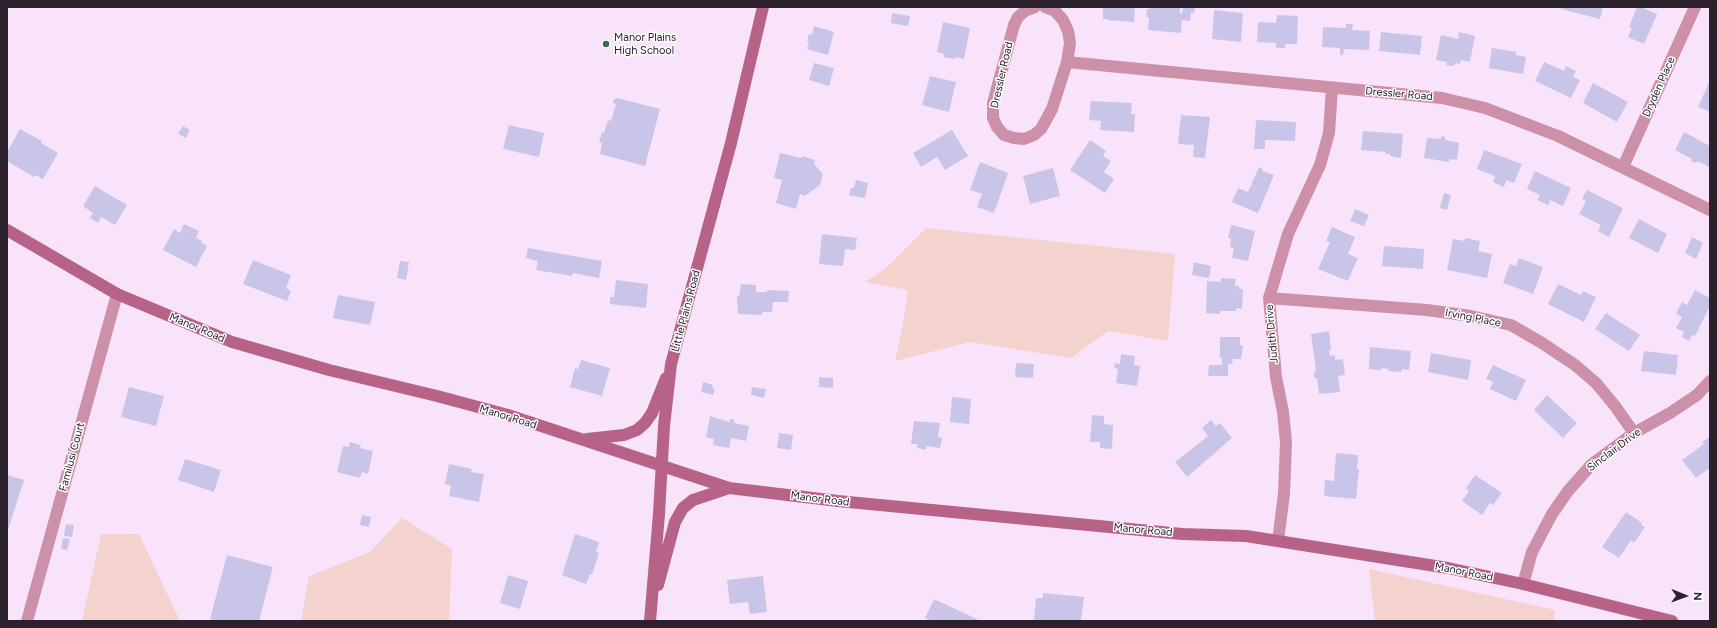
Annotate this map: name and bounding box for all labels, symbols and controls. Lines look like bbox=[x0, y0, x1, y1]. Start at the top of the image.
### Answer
place label: Manor Plains High School bbox=[614, 31, 676, 57]
marker: Manor Plains High School bbox=[601, 39, 611, 49]
street label: Dressler Road bbox=[988, 41, 1016, 109]
street label: Dryden Place bbox=[1640, 55, 1678, 119]
street label: Dressler Road bbox=[1365, 84, 1433, 104]
street label: Little Plains Road bbox=[669, 269, 703, 353]
street label: Judith Drive bbox=[1263, 304, 1281, 364]
street label: Irving Place bbox=[1444, 306, 1502, 330]
street label: Manor Road bbox=[167, 310, 227, 346]
street label: Manor Road bbox=[478, 402, 538, 432]
street label: Familusi Court bbox=[56, 421, 88, 493]
street label: Sinclair Drive bbox=[1585, 426, 1643, 474]
street label: Manor Road bbox=[790, 489, 850, 509]
street label: Manor Road bbox=[1113, 521, 1173, 539]
street label: Manor Road bbox=[1434, 560, 1494, 584]
north arrow bbox=[1665, 576, 1705, 616]
text: N bbox=[1691, 592, 1704, 601]

